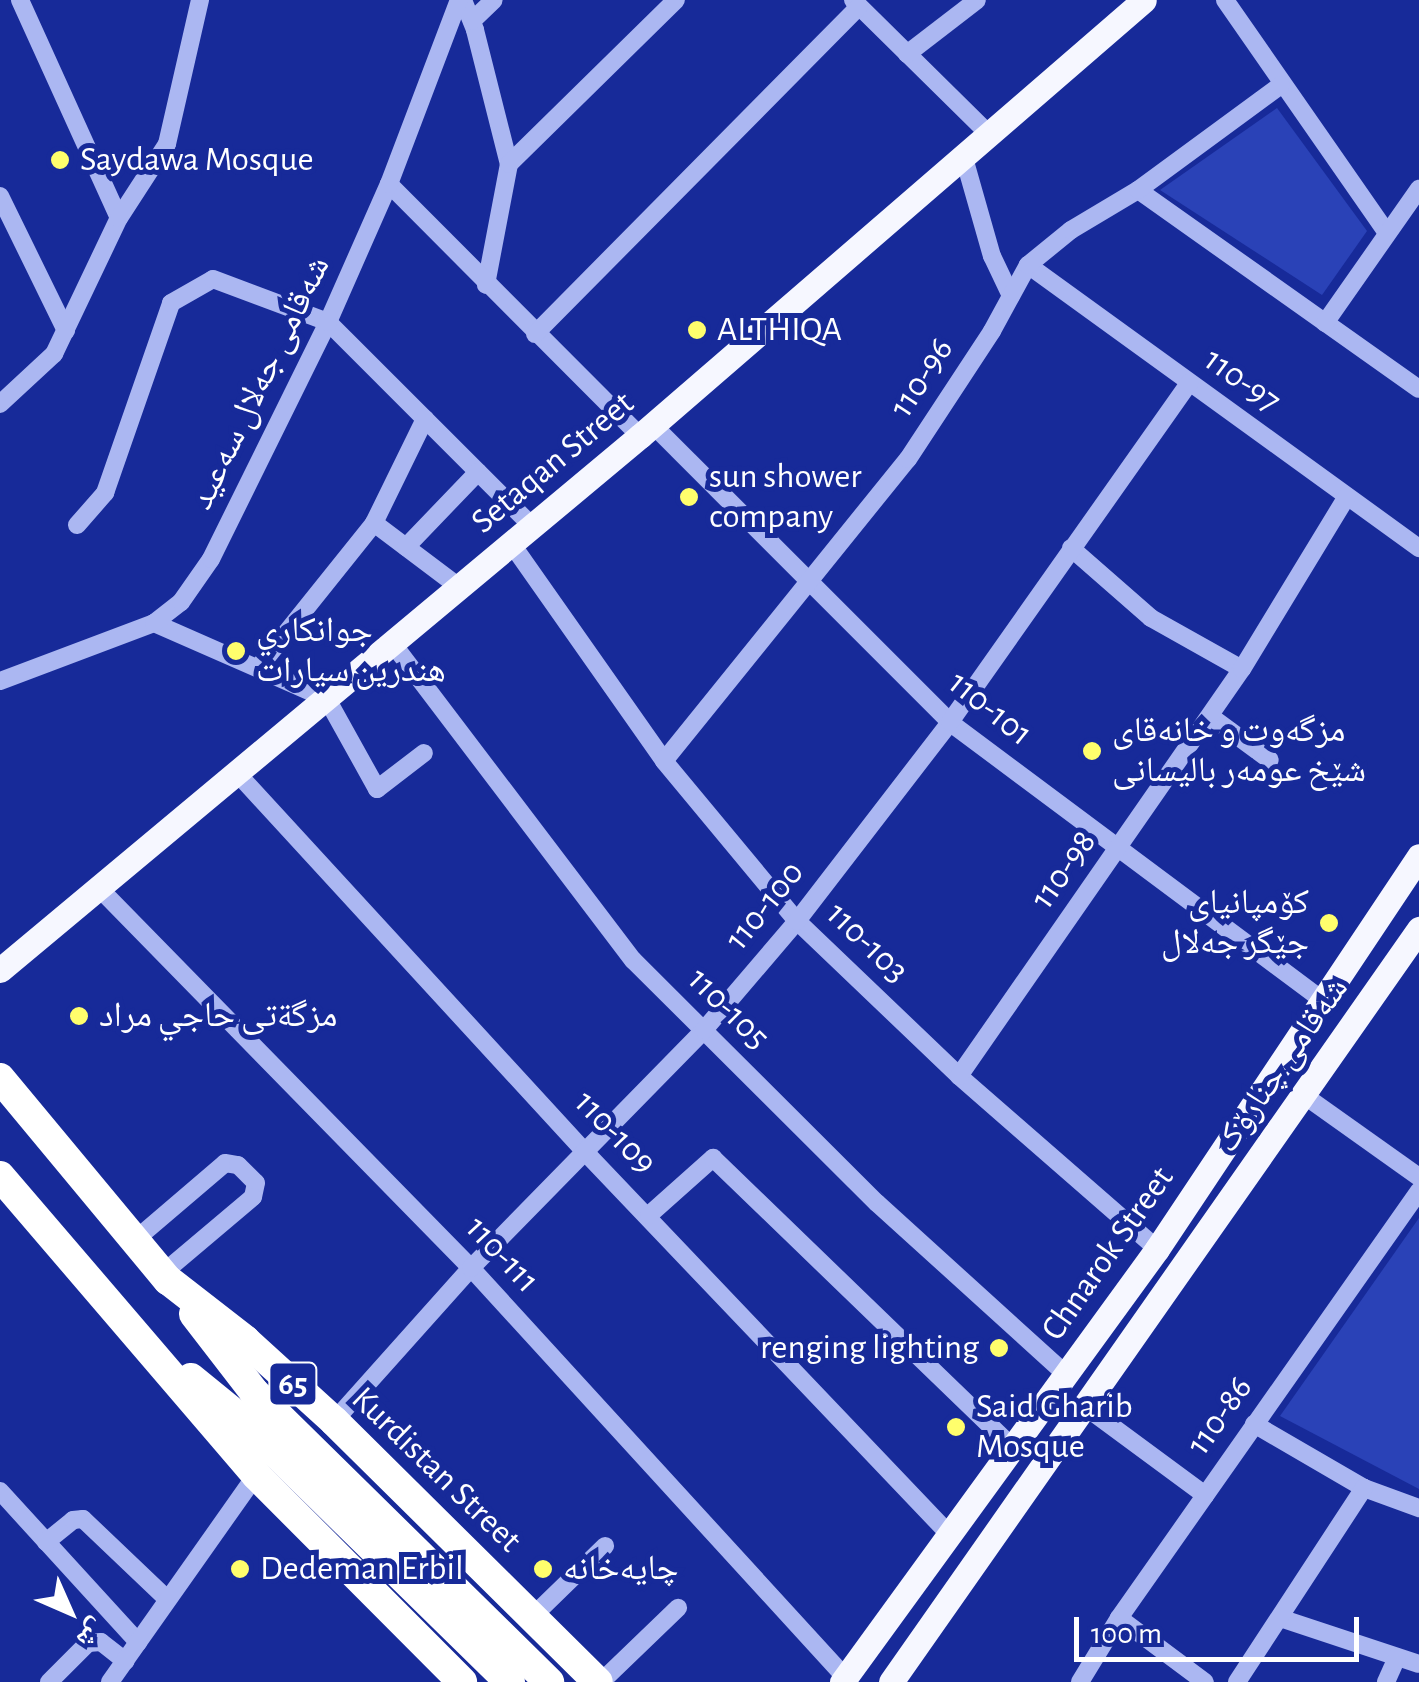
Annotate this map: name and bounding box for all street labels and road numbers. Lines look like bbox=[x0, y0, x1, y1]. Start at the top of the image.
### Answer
street label: شەقامی جەلال سەعید bbox=[180, 249, 340, 517]
street label: 110-96 bbox=[881, 330, 963, 426]
street label: 110-97 bbox=[1196, 339, 1288, 423]
street label: Setaqan Street bbox=[463, 383, 643, 543]
street label: 110-101 bbox=[940, 663, 1040, 755]
street label: 110-98 bbox=[1022, 823, 1106, 917]
street label: 110-100 bbox=[716, 853, 814, 959]
street label: 110-103 bbox=[817, 894, 917, 992]
street label: 110-105 bbox=[678, 959, 778, 1059]
street label: شەقامی چنارۆک bbox=[1206, 969, 1358, 1161]
street label: 110-109 bbox=[565, 1082, 665, 1184]
street label: Chnarok Street bbox=[1033, 1159, 1183, 1349]
street label: 110-111 bbox=[456, 1208, 548, 1302]
road number: 65 bbox=[268, 1357, 318, 1411]
street label: 110-86 bbox=[1178, 1369, 1262, 1463]
street label: Kurdistan Street bbox=[342, 1378, 530, 1562]

